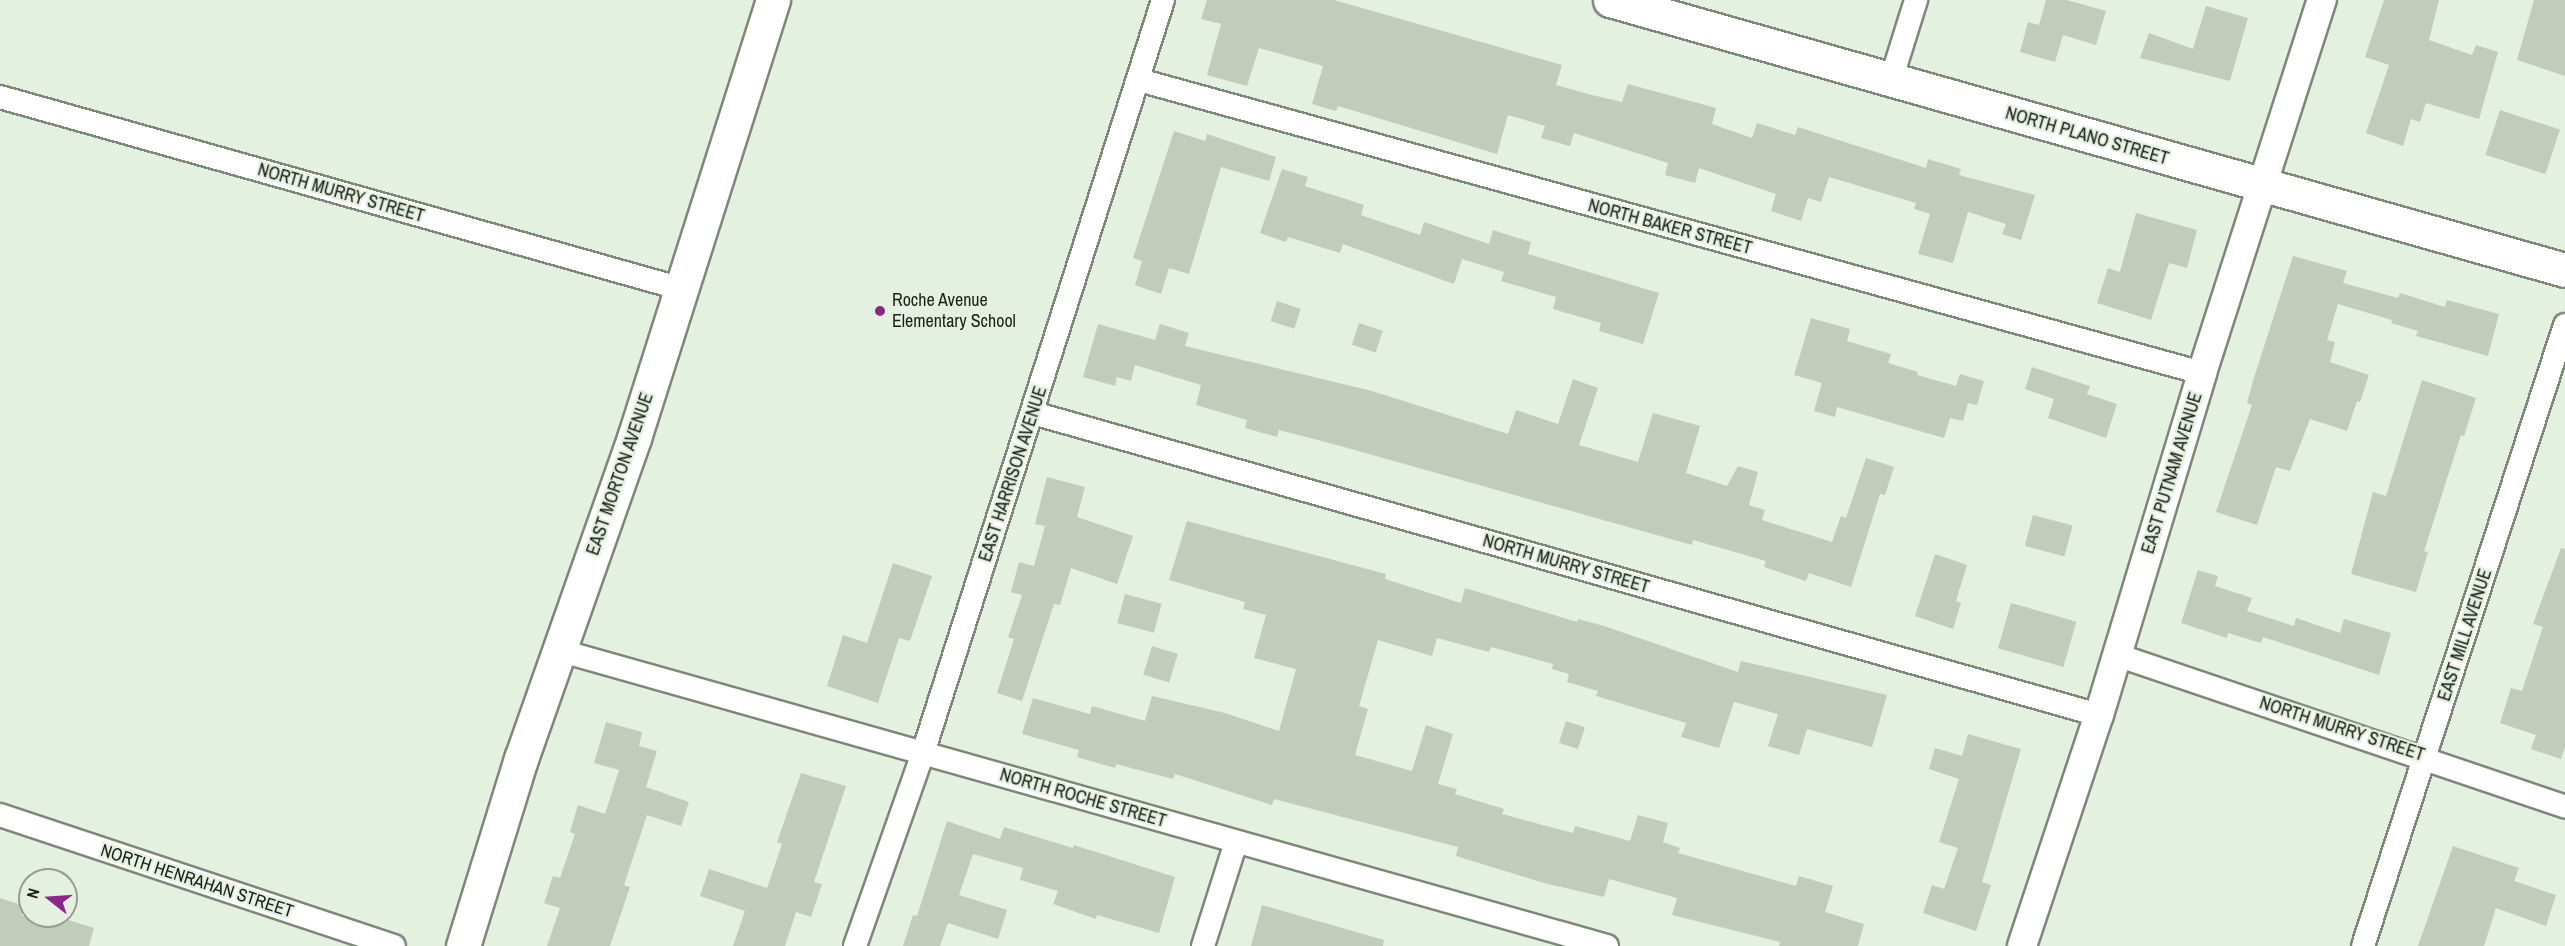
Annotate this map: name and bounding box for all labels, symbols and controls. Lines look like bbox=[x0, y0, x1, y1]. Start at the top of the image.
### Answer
street label: NORTH PLANO STREET bbox=[2003, 102, 2171, 170]
street label: NORTH MURRY STREET bbox=[255, 159, 427, 227]
street label: NORTH BAKER STREET bbox=[1586, 195, 1754, 259]
place label: Roche Avenue Elementary School bbox=[892, 290, 1016, 332]
marker: Roche Avenue Elementary School bbox=[873, 304, 887, 318]
street label: EAST HARRISON AVENUE bbox=[974, 383, 1052, 565]
street label: EAST MORTON AVENUE bbox=[582, 389, 658, 559]
street label: EAST PUTNAM AVENUE bbox=[2137, 389, 2207, 557]
street label: NORTH MURRY STREET bbox=[1480, 530, 1652, 598]
street label: EAST MILL AVENUE bbox=[2433, 565, 2497, 705]
street label: NORTH MURRY STREET bbox=[2257, 692, 2427, 766]
street label: NORTH ROCHE STREET bbox=[997, 764, 1169, 832]
street label: NORTH HENRAHAN STREET bbox=[98, 840, 296, 922]
north arrow bbox=[18, 868, 78, 928]
text: N bbox=[21, 886, 45, 901]

